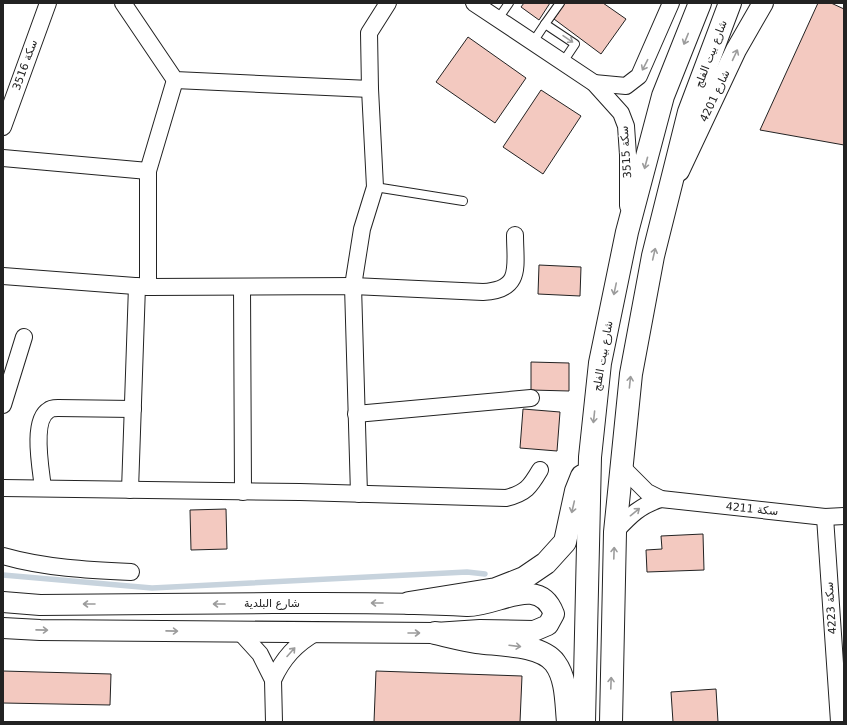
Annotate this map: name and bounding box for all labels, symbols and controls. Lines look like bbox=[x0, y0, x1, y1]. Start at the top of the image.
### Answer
street label: شارع بيت الفلج bbox=[692, 18, 730, 90]
one-way arrow bbox=[681, 33, 689, 45]
one-way arrow bbox=[562, 35, 573, 43]
street label: سكة 3516 bbox=[10, 38, 40, 92]
one-way arrow bbox=[732, 49, 739, 61]
one-way arrow bbox=[641, 58, 648, 70]
street label: شارع 4201 bbox=[697, 68, 733, 124]
street label: سكة 3515 bbox=[618, 125, 634, 179]
one-way arrow bbox=[641, 156, 649, 169]
one-way arrow bbox=[650, 248, 658, 261]
one-way arrow bbox=[611, 282, 619, 295]
street label: شارع بيت الفلج bbox=[590, 320, 616, 392]
one-way arrow bbox=[626, 376, 634, 389]
one-way arrow bbox=[590, 410, 598, 423]
one-way arrow bbox=[568, 500, 576, 513]
street label: سكة 4211 bbox=[725, 500, 779, 518]
one-way arrow bbox=[630, 507, 641, 516]
one-way arrow bbox=[611, 547, 618, 560]
street label: سكة 4223 bbox=[823, 581, 839, 635]
street label: شارع البلدية bbox=[244, 597, 300, 610]
one-way arrow bbox=[371, 599, 384, 607]
one-way arrow bbox=[83, 600, 96, 608]
one-way arrow bbox=[213, 600, 226, 608]
one-way arrow bbox=[35, 626, 48, 634]
one-way arrow bbox=[165, 627, 178, 635]
one-way arrow bbox=[407, 629, 420, 637]
one-way arrow bbox=[508, 642, 521, 650]
one-way arrow bbox=[286, 647, 295, 657]
one-way arrow bbox=[607, 677, 615, 690]

